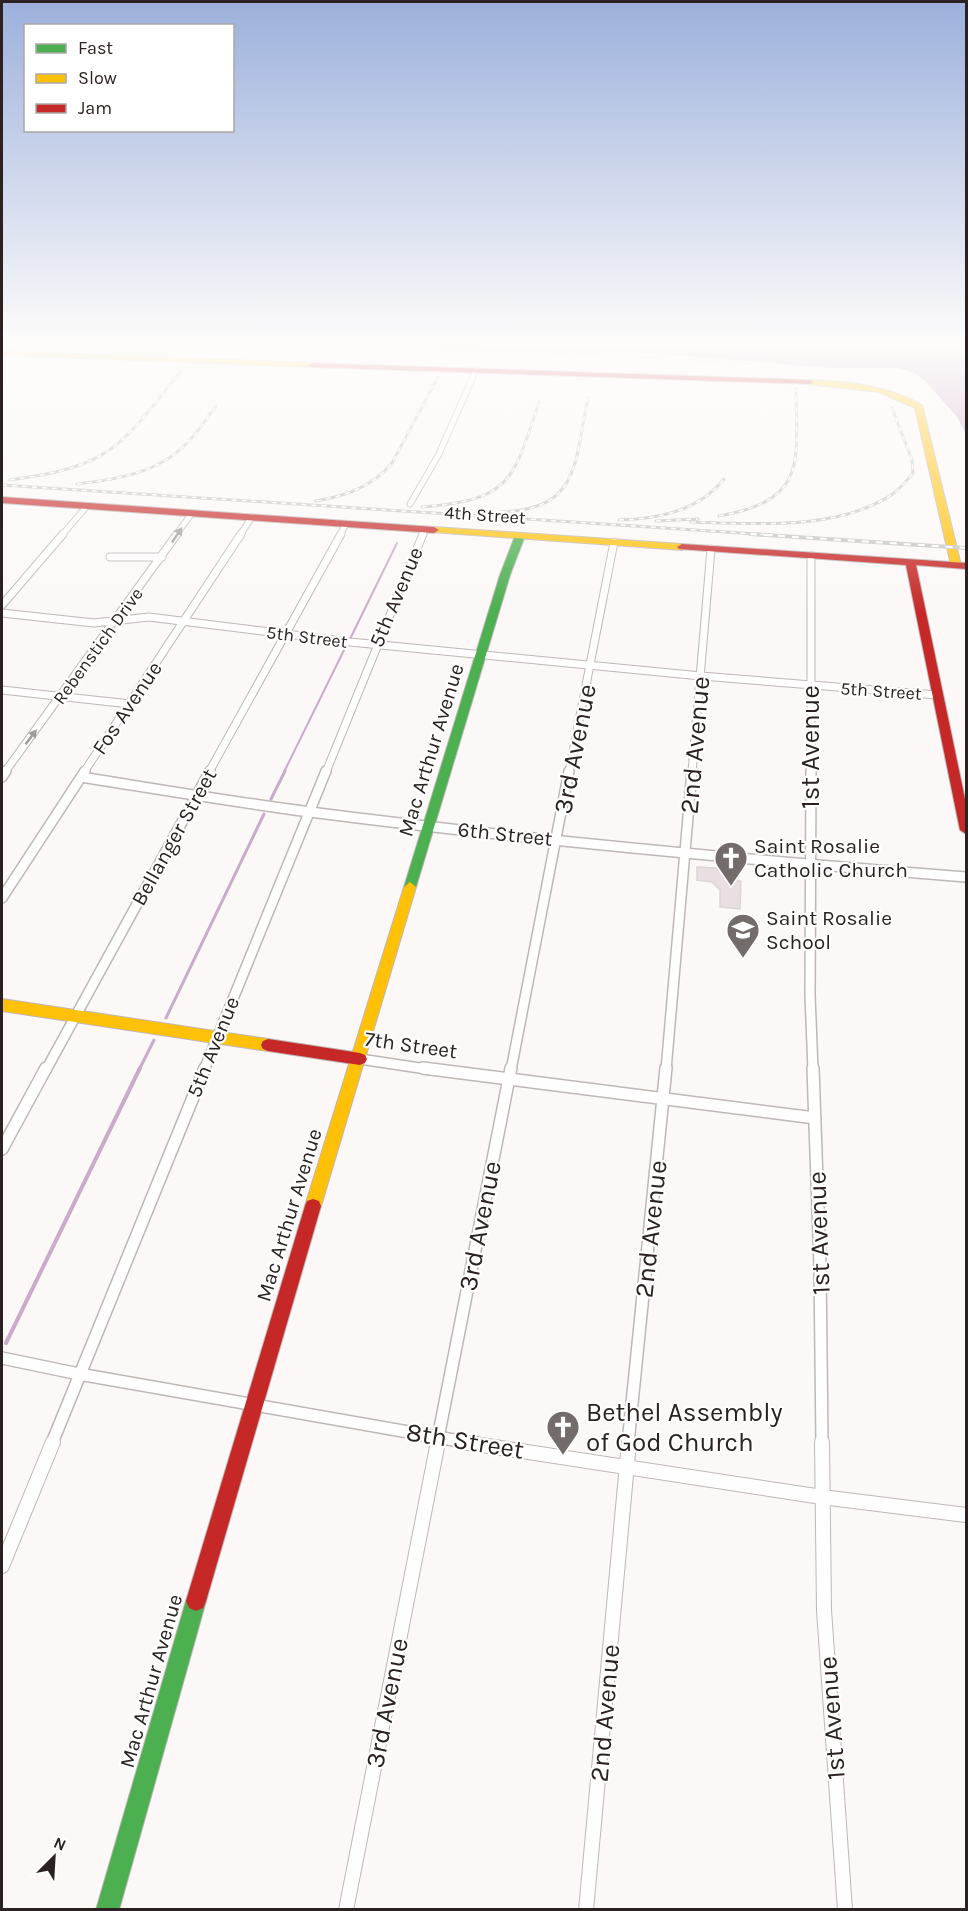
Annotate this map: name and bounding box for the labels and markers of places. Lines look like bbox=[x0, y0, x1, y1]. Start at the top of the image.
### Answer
place label: Saint Rosalie Catholic Church bbox=[754, 834, 908, 882]
church icon: Saint Rosalie Catholic Church bbox=[713, 840, 749, 887]
place label: Saint Rosalie School bbox=[766, 906, 892, 954]
school or university icon: Saint Rosalie School bbox=[725, 912, 761, 959]
place label: Bethel Assembly of God Church bbox=[586, 1397, 783, 1458]
church icon: Bethel Assembly of God Church bbox=[545, 1409, 581, 1456]

